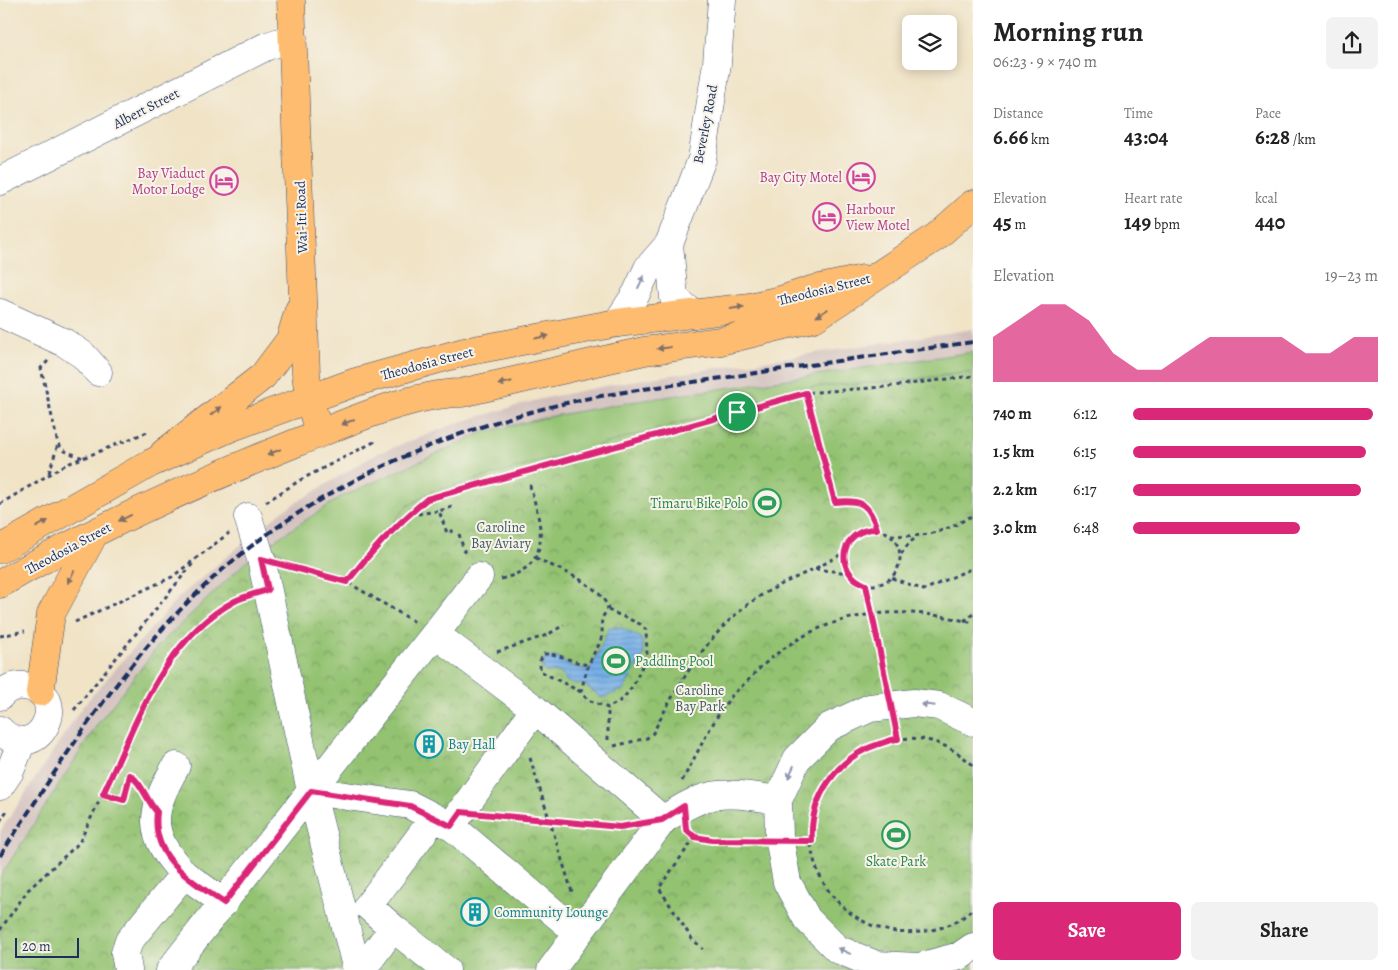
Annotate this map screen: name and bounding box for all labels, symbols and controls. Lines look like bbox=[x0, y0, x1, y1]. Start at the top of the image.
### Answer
text: Morning run bbox=[993, 13, 1143, 51]
map controls bbox=[902, 15, 957, 70]
button: layers bbox=[902, 15, 957, 70]
button: share bbox=[1326, 17, 1378, 69]
text: 06:23 · 9 × 740 m bbox=[993, 51, 1097, 73]
street label: Albert Street bbox=[109, 83, 183, 134]
street label: Beverley Road bbox=[689, 83, 723, 165]
text: Distance bbox=[993, 104, 1043, 123]
text: Time bbox=[1124, 104, 1153, 123]
text: Pace bbox=[1255, 104, 1281, 123]
text: 6.66 bbox=[993, 123, 1028, 151]
text: 43:04 bbox=[1124, 123, 1168, 151]
text: 6:28 bbox=[1255, 123, 1290, 151]
text: km bbox=[1028, 130, 1050, 149]
text: /km bbox=[1290, 130, 1316, 149]
hotel icon: Bay City Motel bbox=[846, 162, 876, 192]
place label: Bay Viaduct Motor Lodge bbox=[132, 164, 205, 199]
hotel icon: Bay Viaduct Motor Lodge bbox=[209, 166, 239, 196]
place label: Bay City Motel bbox=[759, 168, 843, 187]
street label: Wai-Iti Road bbox=[291, 180, 312, 255]
text: Elevation bbox=[993, 189, 1047, 208]
text: Heart rate bbox=[1124, 189, 1182, 208]
text: kcal bbox=[1255, 189, 1277, 208]
place label: Harbour View Motel bbox=[845, 200, 910, 235]
hotel icon: Harbour View Motel bbox=[812, 202, 842, 232]
text: 45 bbox=[993, 208, 1012, 236]
text: 149 bbox=[1124, 208, 1151, 236]
text: 440 bbox=[1255, 208, 1285, 236]
text: m bbox=[1012, 215, 1026, 234]
text: bpm bbox=[1151, 215, 1180, 234]
text: Elevation bbox=[993, 265, 1054, 287]
text: 19–23 m bbox=[1325, 265, 1378, 287]
street label: Theodosia Street bbox=[776, 269, 873, 310]
one-way arrow bbox=[637, 275, 645, 289]
one-way arrow bbox=[729, 304, 745, 312]
one-way arrow bbox=[815, 308, 828, 318]
one-way arrow bbox=[534, 333, 550, 341]
street label: Theodosia Street bbox=[379, 342, 476, 385]
one-way arrow bbox=[656, 344, 672, 352]
one-way arrow bbox=[498, 379, 513, 387]
pin bbox=[716, 391, 758, 433]
icon: arrive bbox=[723, 398, 751, 426]
text: 740 m bbox=[993, 403, 1032, 425]
text: 6:12 bbox=[1073, 403, 1097, 425]
one-way arrow bbox=[209, 406, 223, 416]
one-way arrow bbox=[340, 418, 355, 426]
text: 1.5 km bbox=[993, 441, 1034, 463]
text: 6:15 bbox=[1073, 441, 1097, 463]
one-way arrow bbox=[266, 448, 281, 456]
text: 2.2 km bbox=[993, 479, 1037, 501]
text: 6:17 bbox=[1073, 479, 1096, 501]
sports icon: Timaru Bike Polo bbox=[752, 488, 782, 518]
place label: Timaru Bike Polo bbox=[651, 494, 748, 513]
one-way arrow bbox=[118, 514, 133, 522]
text: 3.0 km bbox=[993, 517, 1037, 539]
text: 6:48 bbox=[1073, 517, 1099, 539]
street label: Theodosia Street bbox=[22, 518, 115, 579]
park label: Caroline Bay Aviary bbox=[471, 518, 532, 553]
one-way arrow bbox=[34, 520, 49, 528]
one-way arrow bbox=[67, 569, 75, 584]
sports icon: Paddling Pool bbox=[601, 646, 631, 676]
place label: Paddling Pool bbox=[635, 652, 714, 671]
park label: Caroline Bay Park bbox=[675, 681, 725, 716]
one-way arrow bbox=[920, 701, 936, 709]
building icon: Bay Hall bbox=[414, 729, 444, 759]
place label: Bay Hall bbox=[448, 735, 496, 754]
one-way arrow bbox=[787, 765, 795, 779]
sports icon: Skate Park bbox=[881, 820, 911, 850]
place label: Skate Park bbox=[866, 852, 926, 871]
building icon: Community Lounge bbox=[460, 897, 490, 927]
button: Save bbox=[993, 902, 1181, 960]
button: Share bbox=[1191, 902, 1378, 960]
place label: Community Lounge bbox=[494, 903, 608, 922]
scale bar bbox=[15, 935, 79, 958]
text: 20 m bbox=[22, 937, 51, 956]
one-way arrow bbox=[837, 947, 851, 955]

